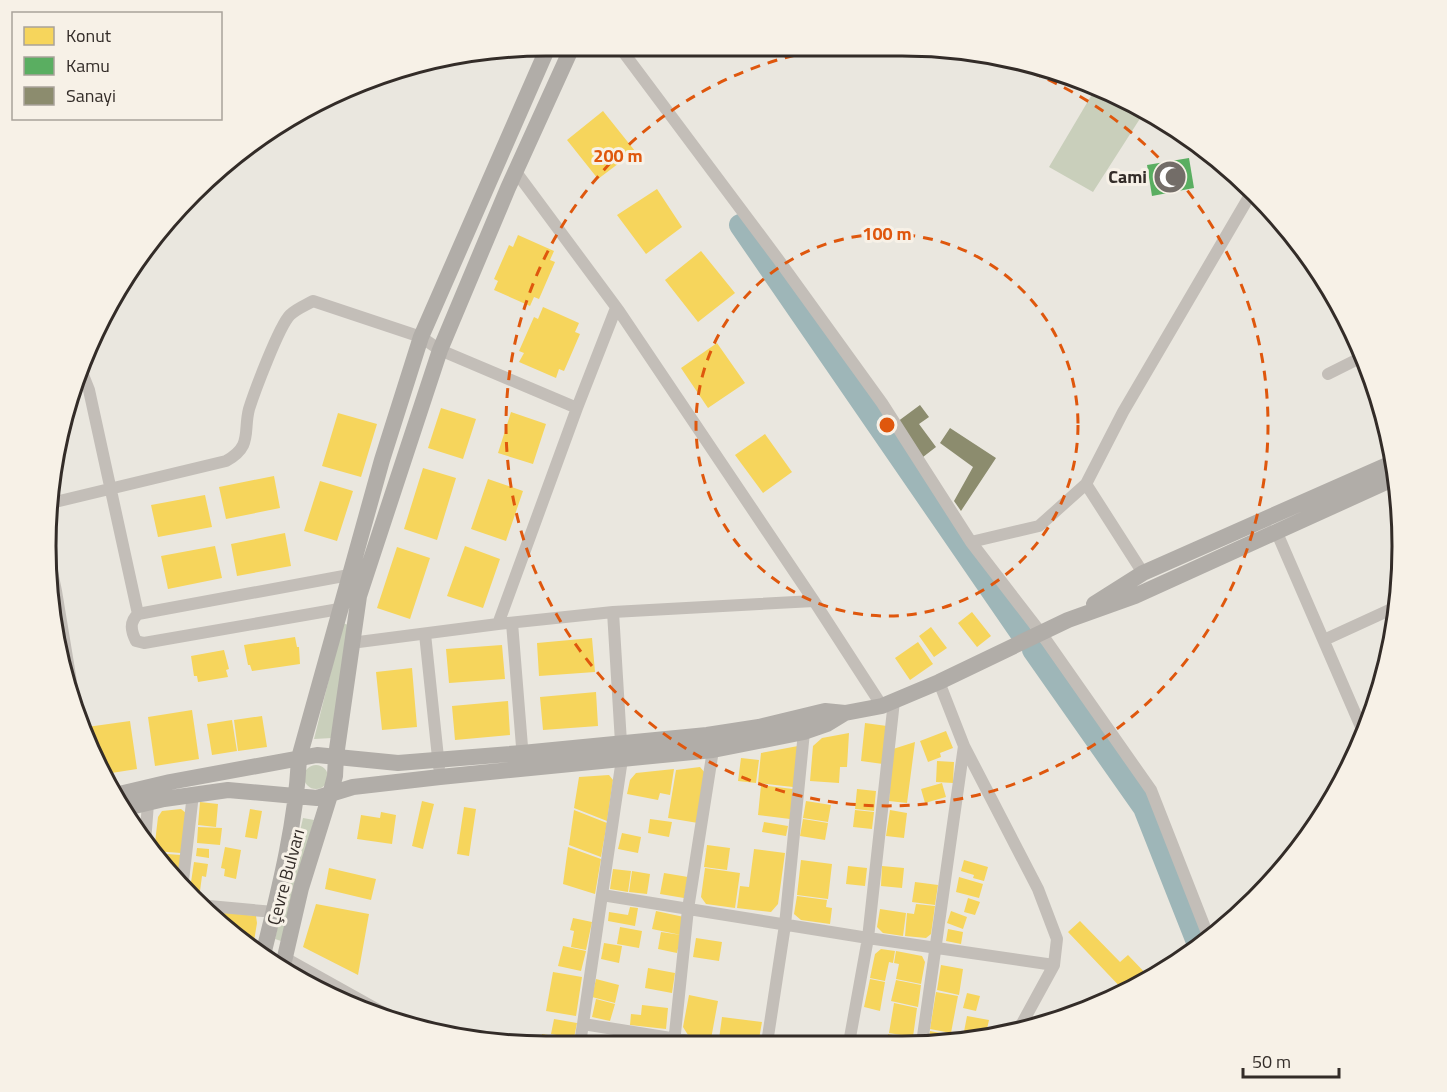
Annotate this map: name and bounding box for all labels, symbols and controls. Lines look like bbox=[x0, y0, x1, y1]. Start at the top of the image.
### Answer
legend bbox=[12, 12, 222, 120]
text: Konut bbox=[66, 22, 112, 49]
text: Kamu bbox=[66, 52, 110, 79]
text: Sanayi bbox=[66, 82, 116, 109]
text: 200 m bbox=[593, 142, 643, 169]
mosque icon: Cami bbox=[1152, 159, 1188, 195]
place label: Cami bbox=[1108, 163, 1147, 190]
text: 100 m bbox=[862, 220, 912, 247]
centre of rings bbox=[877, 415, 897, 435]
street label: Çevre Bulvarı bbox=[260, 826, 311, 928]
scale bar bbox=[1243, 1041, 1339, 1079]
text: 50 m bbox=[1252, 1048, 1291, 1075]

